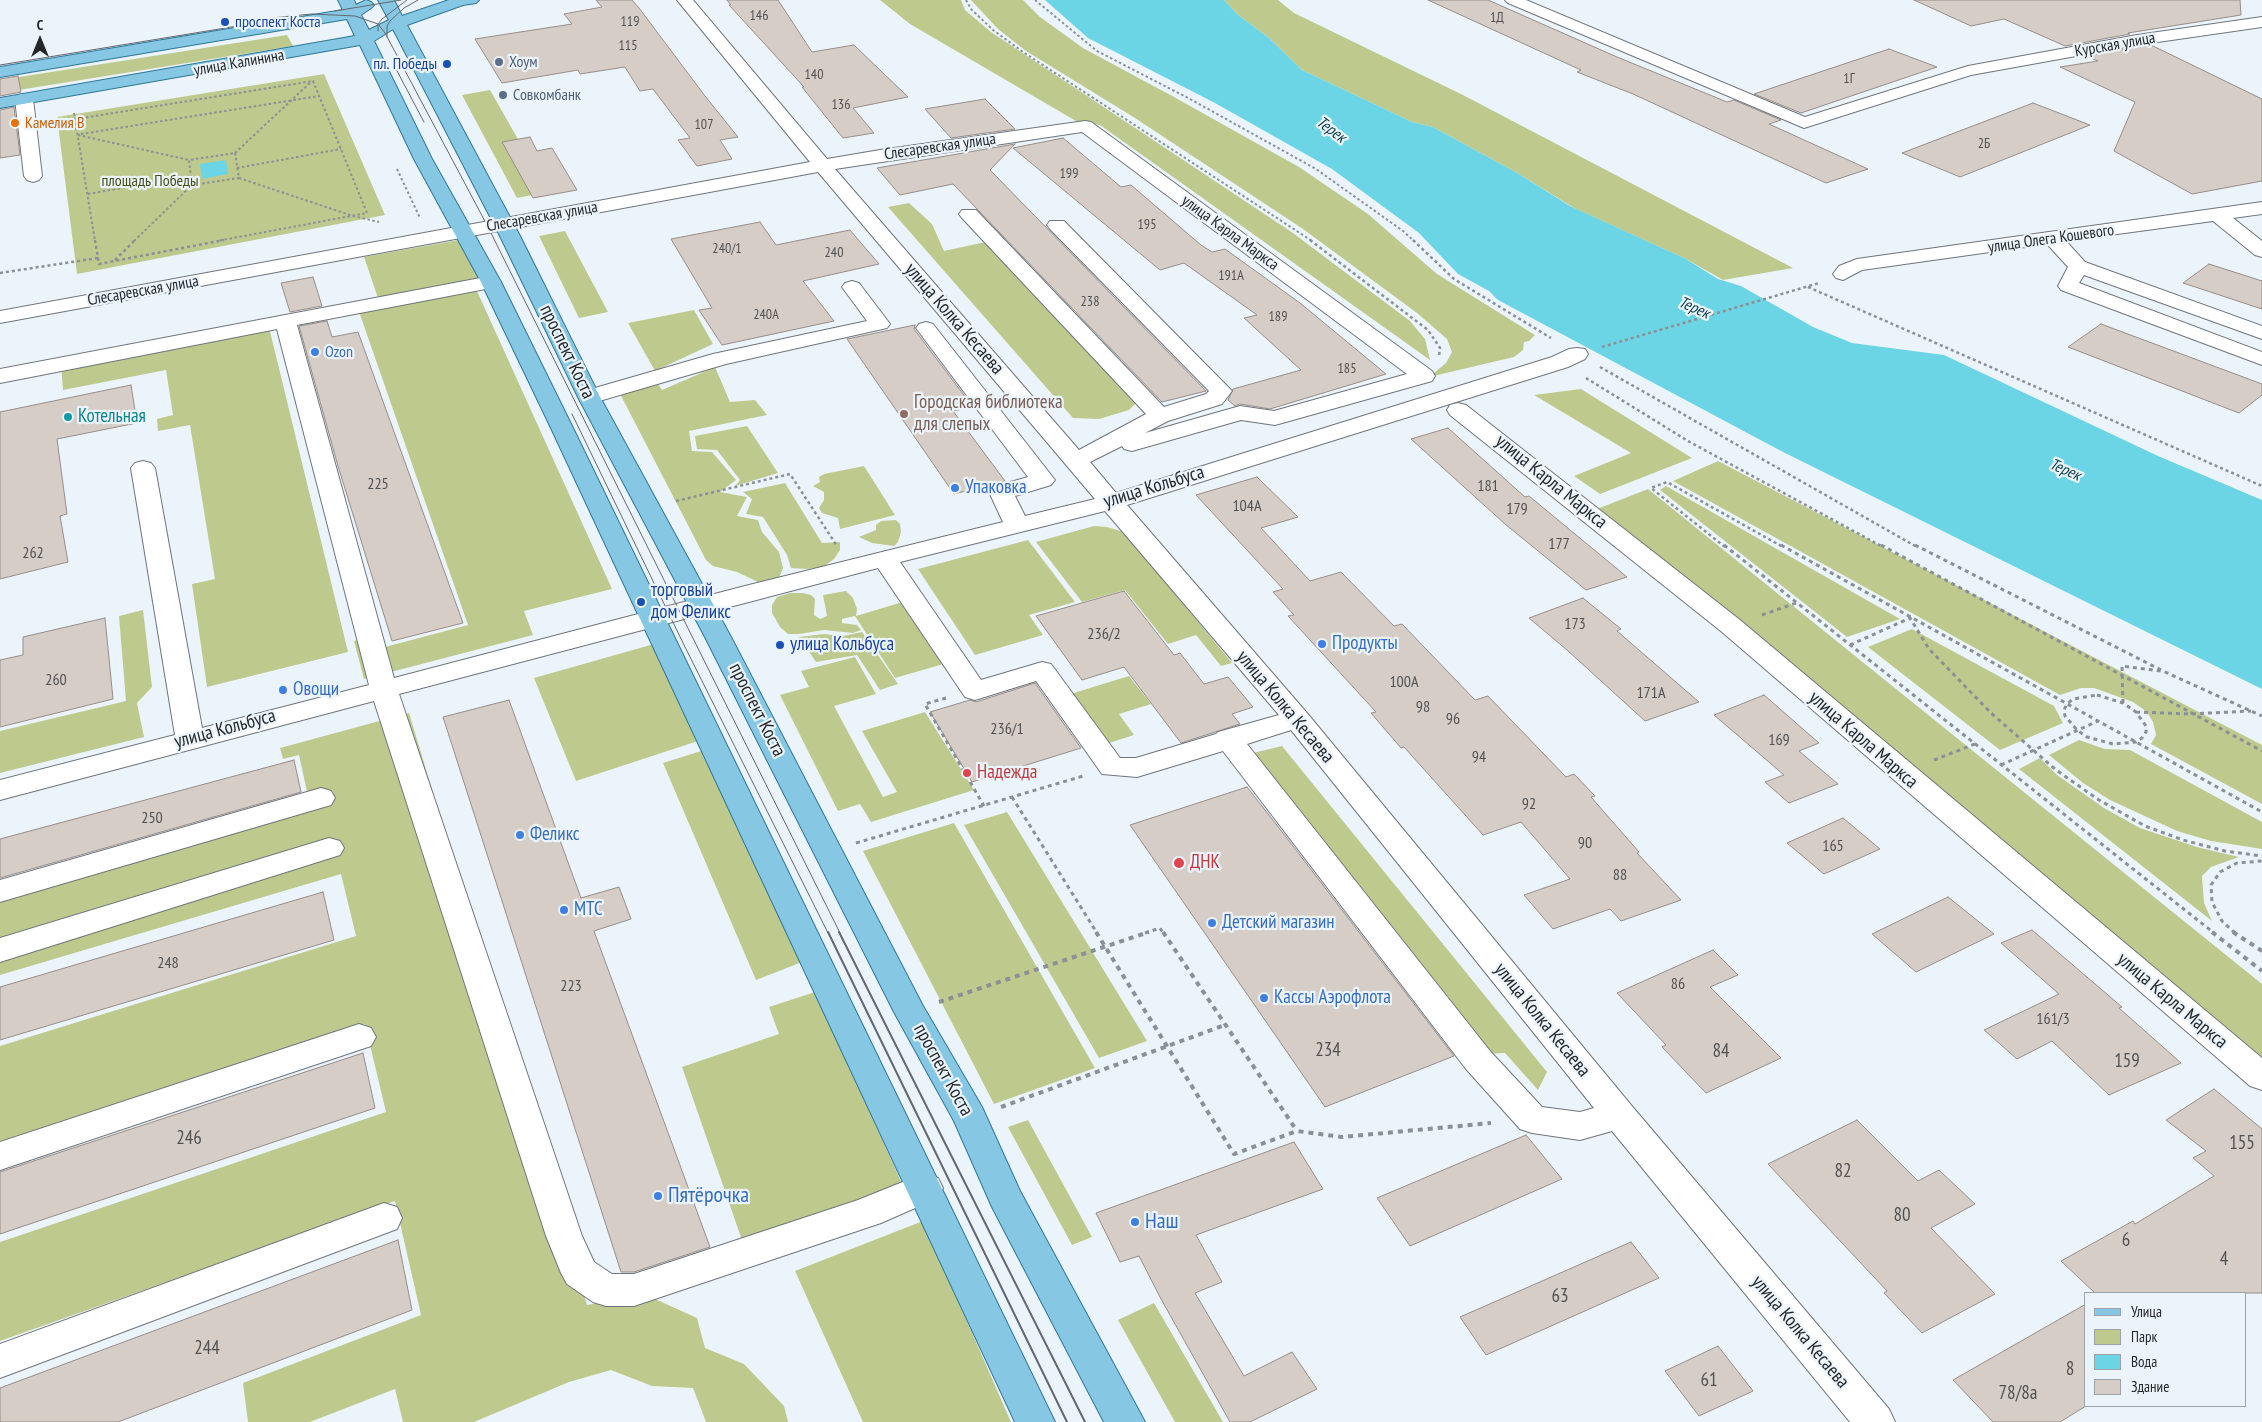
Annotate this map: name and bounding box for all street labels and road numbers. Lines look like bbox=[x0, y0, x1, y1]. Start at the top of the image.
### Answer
street label: Курская улица bbox=[2073, 28, 2157, 62]
street label: улица Калинина bbox=[192, 46, 286, 80]
street label: Слесаревская улица bbox=[883, 130, 997, 164]
street label: улица Карла Маркса bbox=[1178, 191, 1282, 275]
street label: Слесаревская улица bbox=[485, 198, 599, 236]
street label: улица Олега Кошевого bbox=[1987, 221, 2115, 257]
street label: улица Колка Кесаева bbox=[899, 259, 1009, 379]
street label: Слесаревская улица bbox=[86, 272, 200, 310]
street label: проспект Коста bbox=[534, 301, 600, 403]
street label: улица Карла Маркса bbox=[1491, 430, 1611, 534]
street label: улица Кольбуса bbox=[1101, 461, 1207, 513]
street label: улица Колка Кесаева bbox=[1231, 646, 1339, 768]
street label: проспект Коста bbox=[724, 659, 790, 761]
street label: улица Карла Маркса bbox=[1804, 686, 1922, 794]
street label: улица Кольбуса bbox=[172, 705, 278, 753]
street label: улица Карла Маркса bbox=[2112, 948, 2232, 1054]
street label: улица Колка Кесаева bbox=[1489, 958, 1595, 1082]
street label: проспект Коста bbox=[908, 1020, 978, 1120]
street label: улица Колка Кесаева bbox=[1746, 1271, 1854, 1393]

